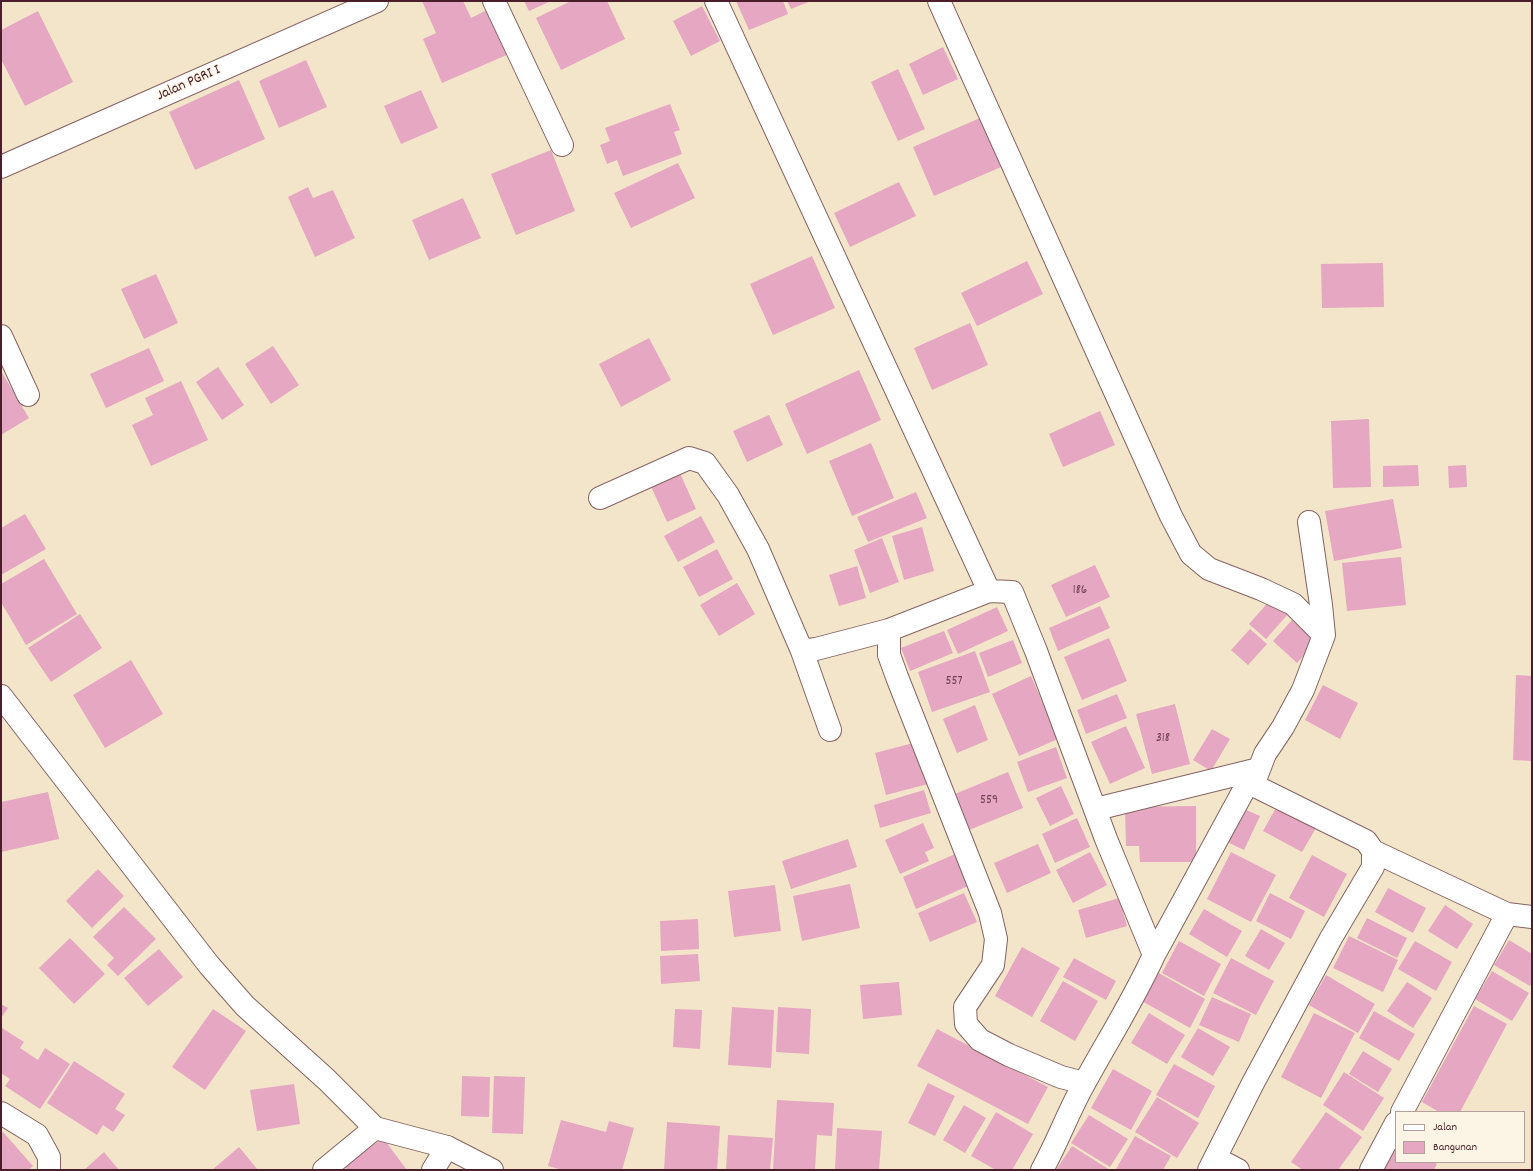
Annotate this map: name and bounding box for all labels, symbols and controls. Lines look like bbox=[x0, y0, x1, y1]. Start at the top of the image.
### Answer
street label: Jalan PGRI I bbox=[154, 62, 224, 106]
house number: 186 bbox=[1073, 583, 1087, 599]
house number: 557 bbox=[945, 674, 963, 690]
house number: 318 bbox=[1156, 731, 1170, 747]
house number: 559 bbox=[980, 793, 998, 809]
legend bbox=[1395, 1111, 1525, 1163]
text: Jalan bbox=[1433, 1119, 1457, 1136]
text: Bangunan bbox=[1433, 1139, 1477, 1156]

